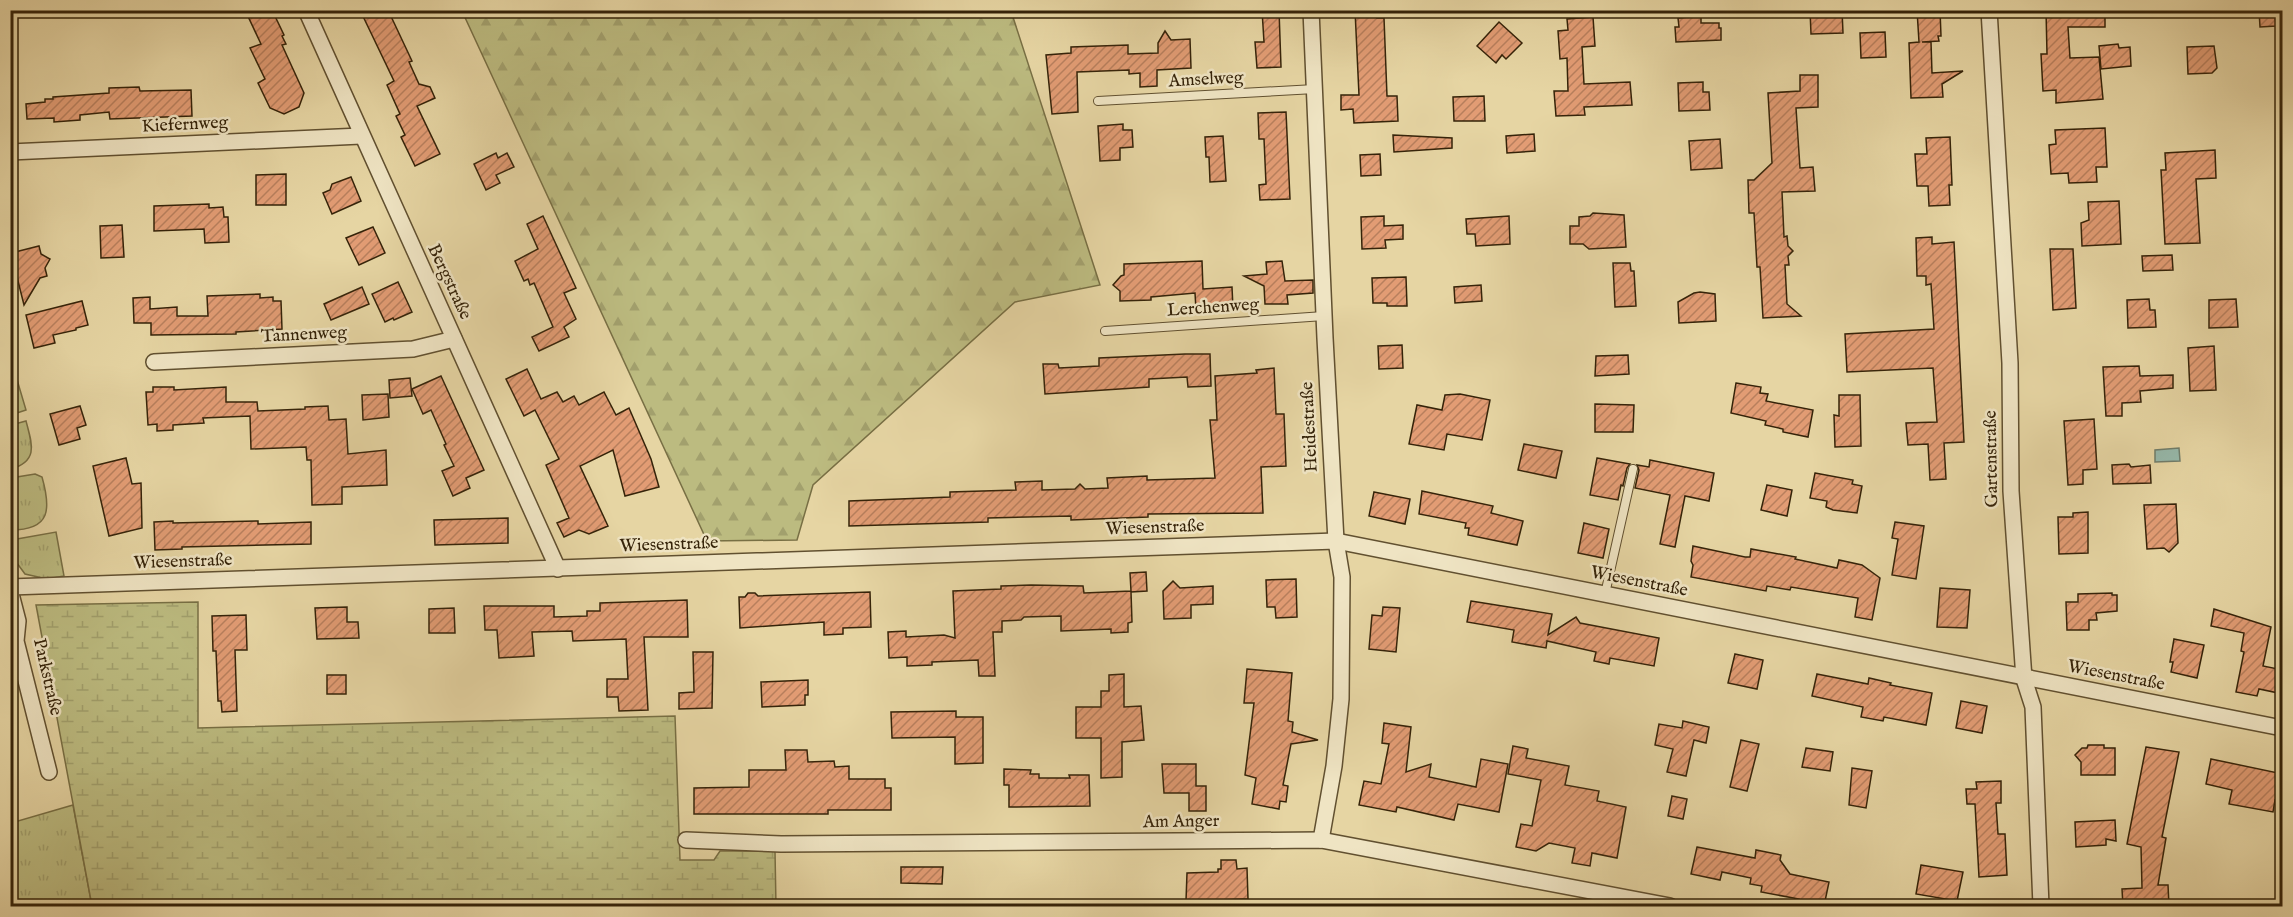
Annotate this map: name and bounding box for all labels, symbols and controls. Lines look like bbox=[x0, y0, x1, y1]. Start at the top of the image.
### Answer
street label: Amselweg bbox=[1167, 67, 1244, 93]
street label: Kiefernweg bbox=[141, 111, 229, 139]
street label: Bergstraße bbox=[421, 240, 477, 324]
street label: Lerchenweg bbox=[1166, 293, 1260, 323]
street label: Tannenweg bbox=[260, 321, 348, 349]
street label: Heidestraße bbox=[1296, 381, 1324, 473]
street label: Gartenstraße bbox=[1980, 410, 2004, 508]
street label: Wiesenstraße bbox=[1105, 515, 1205, 541]
street label: Wiesenstraße bbox=[619, 532, 719, 558]
street label: Wiesenstraße bbox=[133, 549, 233, 575]
street label: Wiesenstraße bbox=[1588, 561, 1690, 603]
street label: Parkstraße bbox=[27, 636, 67, 718]
street label: Wiesenstraße bbox=[2065, 655, 2167, 697]
street label: Am Anger bbox=[1142, 810, 1220, 834]

